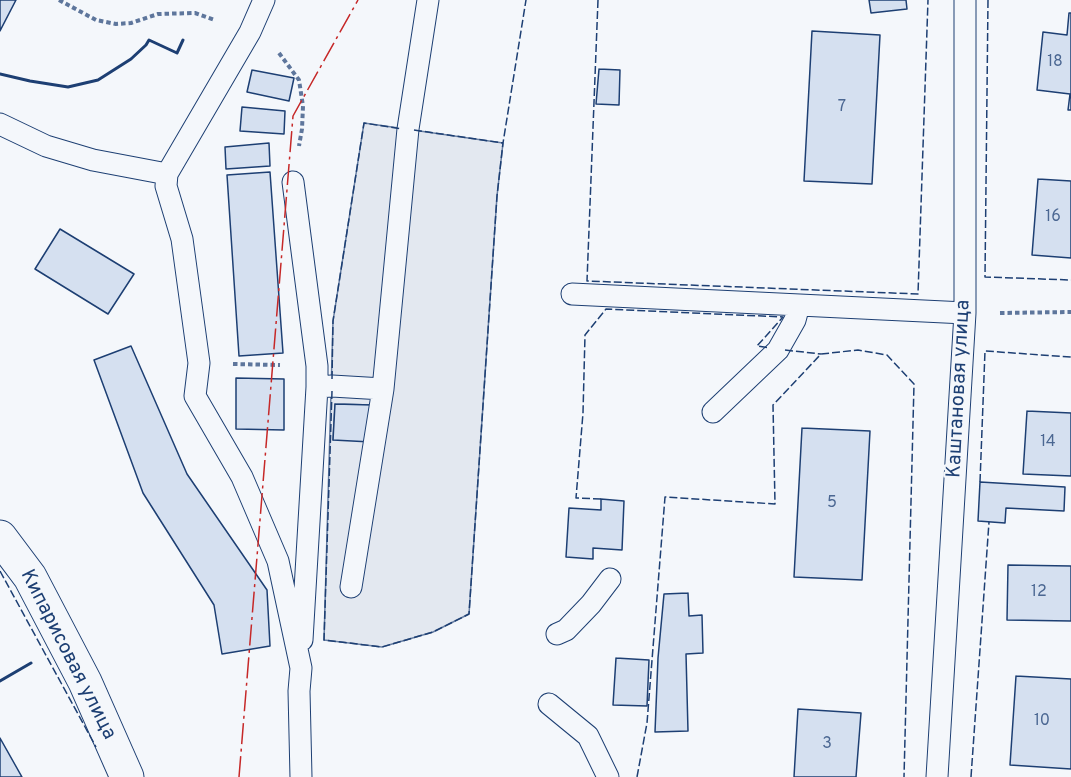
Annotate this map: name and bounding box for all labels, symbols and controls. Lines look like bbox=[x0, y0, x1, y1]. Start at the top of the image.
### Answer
house number: 18 bbox=[1047, 53, 1063, 73]
house number: 7 bbox=[838, 98, 846, 118]
house number: 16 bbox=[1045, 208, 1061, 228]
street label: Каштановая улица bbox=[943, 299, 977, 479]
house number: 14 bbox=[1040, 433, 1056, 453]
house number: 5 bbox=[827, 494, 837, 514]
street label: Кипарисовая улица bbox=[14, 566, 120, 744]
house number: 12 bbox=[1031, 583, 1047, 603]
house number: 10 bbox=[1034, 712, 1050, 732]
house number: 3 bbox=[822, 735, 832, 755]

